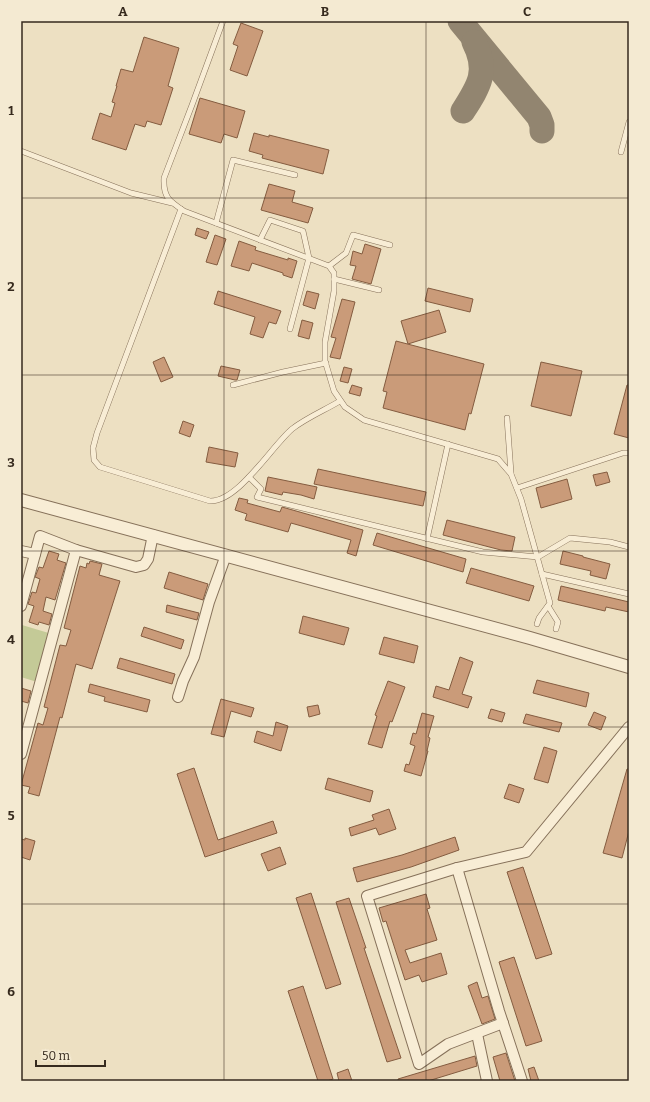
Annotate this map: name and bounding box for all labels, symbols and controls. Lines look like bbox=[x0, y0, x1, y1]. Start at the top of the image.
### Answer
text: A bbox=[118, 4, 128, 19]
text: B bbox=[321, 4, 329, 19]
text: C bbox=[523, 4, 531, 19]
text: 1 bbox=[8, 103, 14, 118]
text: 2 bbox=[7, 279, 15, 294]
text: 3 bbox=[7, 455, 15, 470]
text: 4 bbox=[7, 632, 15, 647]
text: 5 bbox=[7, 808, 15, 823]
text: 6 bbox=[7, 984, 15, 999]
scale bar bbox=[36, 1042, 105, 1068]
text: 50 m bbox=[42, 1049, 71, 1063]

